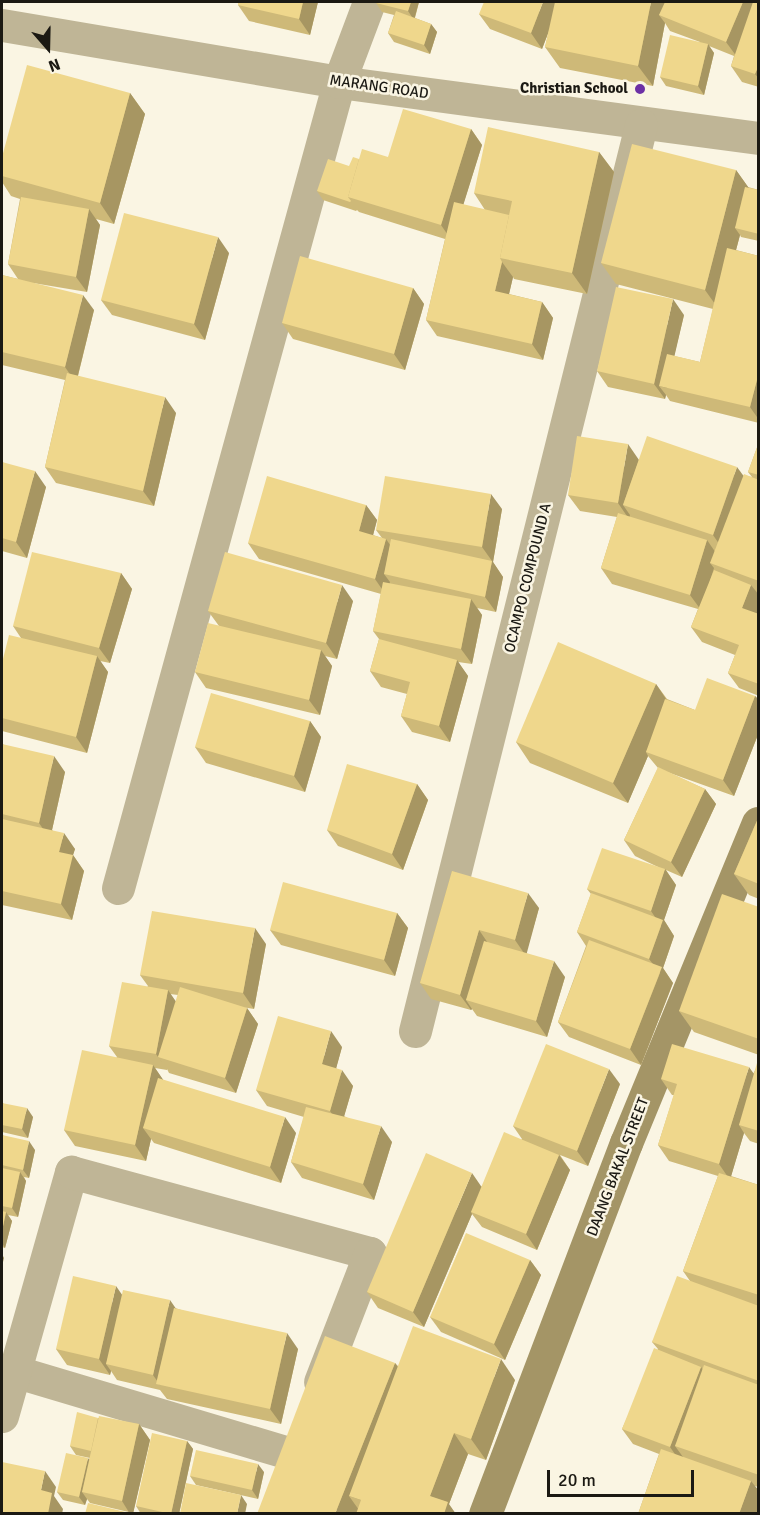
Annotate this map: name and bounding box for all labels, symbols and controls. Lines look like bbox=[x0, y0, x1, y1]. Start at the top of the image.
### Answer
north arrow bbox=[18, 18, 78, 78]
text: N bbox=[46, 54, 63, 76]
street label: MARANG ROAD bbox=[328, 71, 430, 103]
place label: Christian School bbox=[520, 80, 628, 98]
marker: Christian School bbox=[633, 82, 647, 96]
street label: OCAMPO COMPOUND A bbox=[501, 501, 555, 655]
street label: DAANG BAKAL STREET bbox=[583, 1095, 653, 1239]
scale bar bbox=[550, 1458, 697, 1496]
text: 20 m bbox=[558, 1469, 596, 1491]

